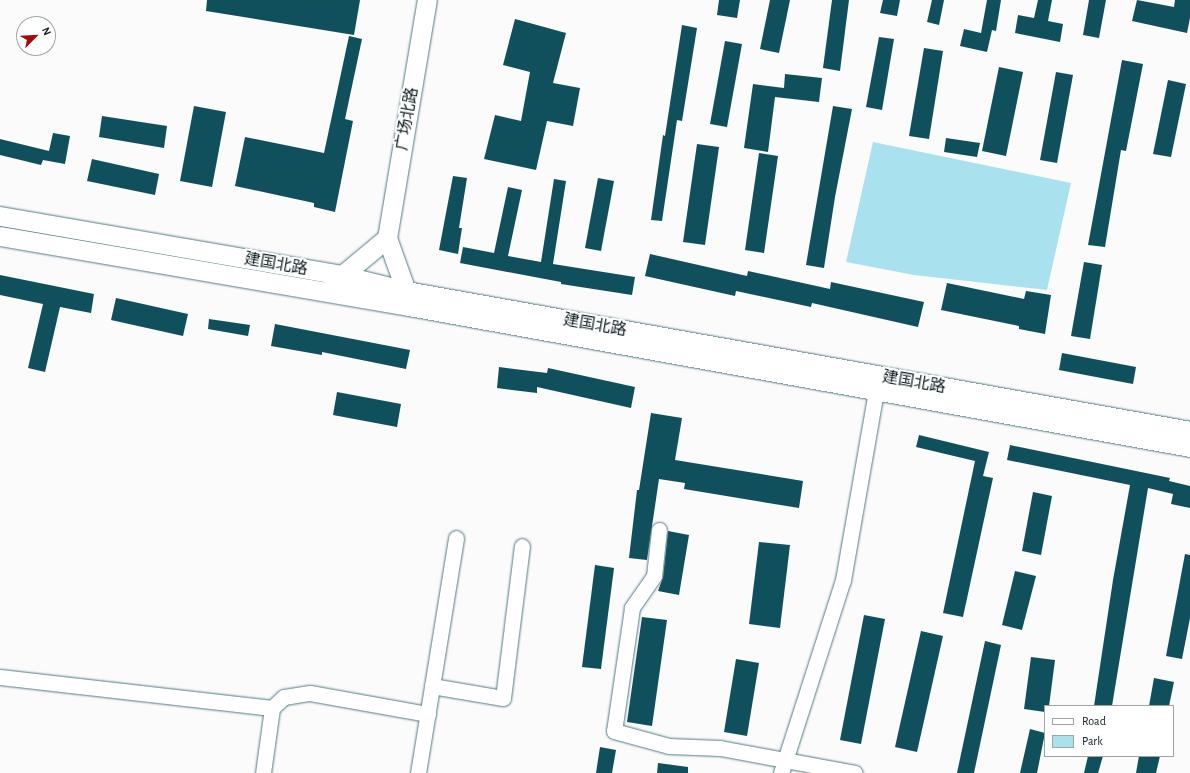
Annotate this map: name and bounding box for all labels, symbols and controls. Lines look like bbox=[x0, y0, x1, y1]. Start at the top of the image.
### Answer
north arrow bbox=[16, 16, 56, 56]
text: N bbox=[40, 26, 53, 37]
street label: 广场北路 bbox=[392, 86, 422, 152]
street label: 建国北路 bbox=[243, 249, 309, 279]
street label: 建国北路 bbox=[562, 310, 628, 340]
street label: 建国北路 bbox=[881, 367, 947, 397]
legend bbox=[1044, 705, 1174, 757]
text: Road bbox=[1082, 715, 1106, 727]
text: Park bbox=[1082, 735, 1103, 747]

